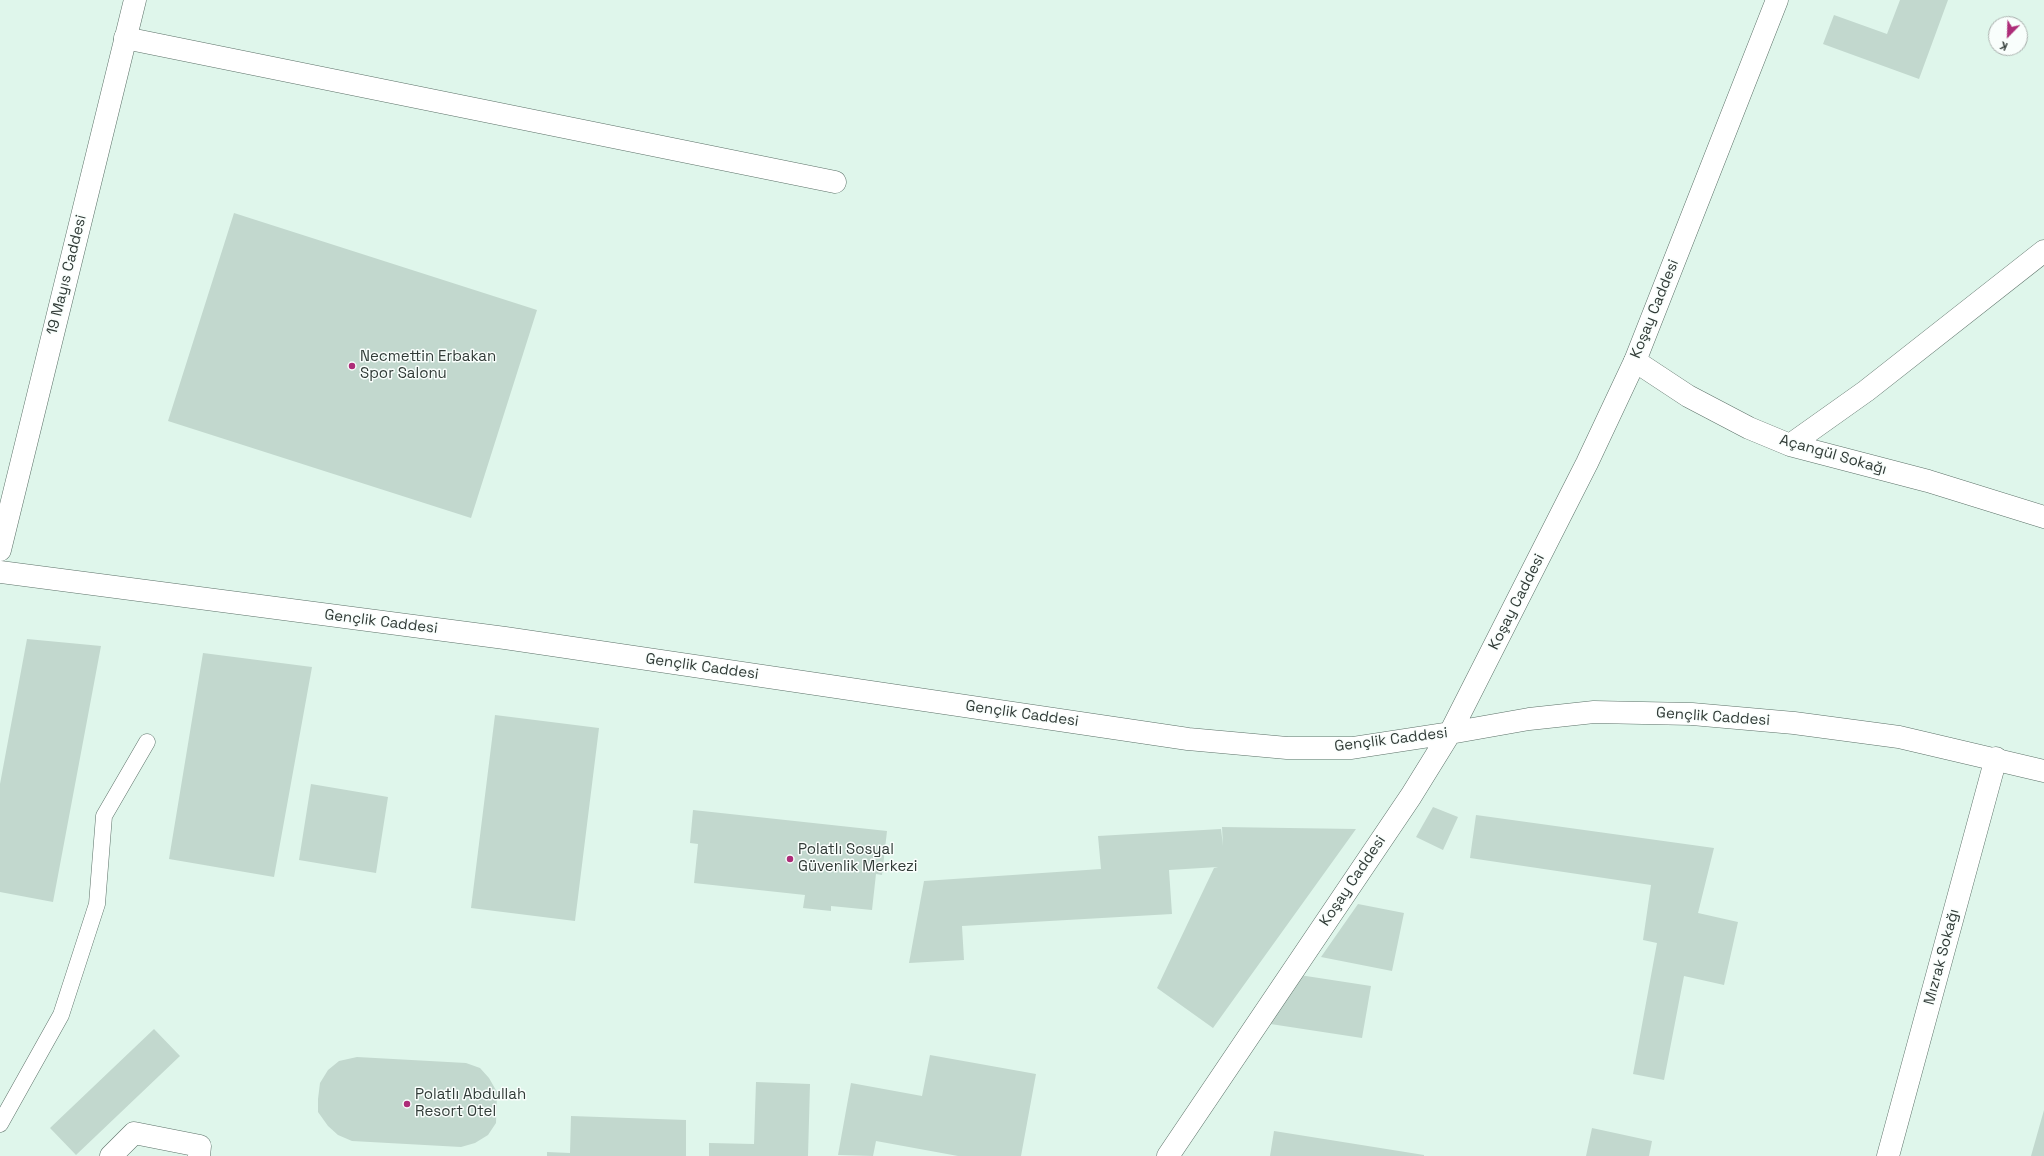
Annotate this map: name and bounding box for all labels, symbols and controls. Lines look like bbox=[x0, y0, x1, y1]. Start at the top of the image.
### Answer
north arrow bbox=[1988, 16, 2028, 56]
text: K bbox=[1998, 38, 2010, 54]
street label: 19 Mayıs Caddesi bbox=[43, 213, 91, 337]
street label: Koşay Caddesi bbox=[1627, 257, 1683, 361]
place label: Necmettin Erbakan Spor Salonu bbox=[360, 348, 496, 383]
marker: Necmettin Erbakan Spor Salonu bbox=[347, 361, 357, 371]
street label: Açangül Sokağı bbox=[1777, 431, 1889, 479]
street label: Koşay Caddesi bbox=[1485, 551, 1549, 653]
street label: Gençlik Caddesi bbox=[323, 606, 439, 638]
street label: Gençlik Caddesi bbox=[644, 650, 760, 684]
street label: Gençlik Caddesi bbox=[964, 697, 1080, 731]
street label: Gençlik Caddesi bbox=[1655, 704, 1771, 730]
street label: Gençlik Caddesi bbox=[1333, 724, 1449, 756]
street label: Koşay Caddesi bbox=[1316, 832, 1390, 930]
place label: Polatlı Sosyal Güvenlik Merkezi bbox=[798, 841, 917, 876]
marker: Polatlı Sosyal Güvenlik Merkezi bbox=[785, 854, 795, 864]
street label: Mızrak Sokağı bbox=[1921, 907, 1963, 1007]
place label: Polatlı Abdullah Resort Otel bbox=[415, 1086, 526, 1121]
marker: Polatlı Abdullah Resort Otel bbox=[402, 1099, 412, 1109]

